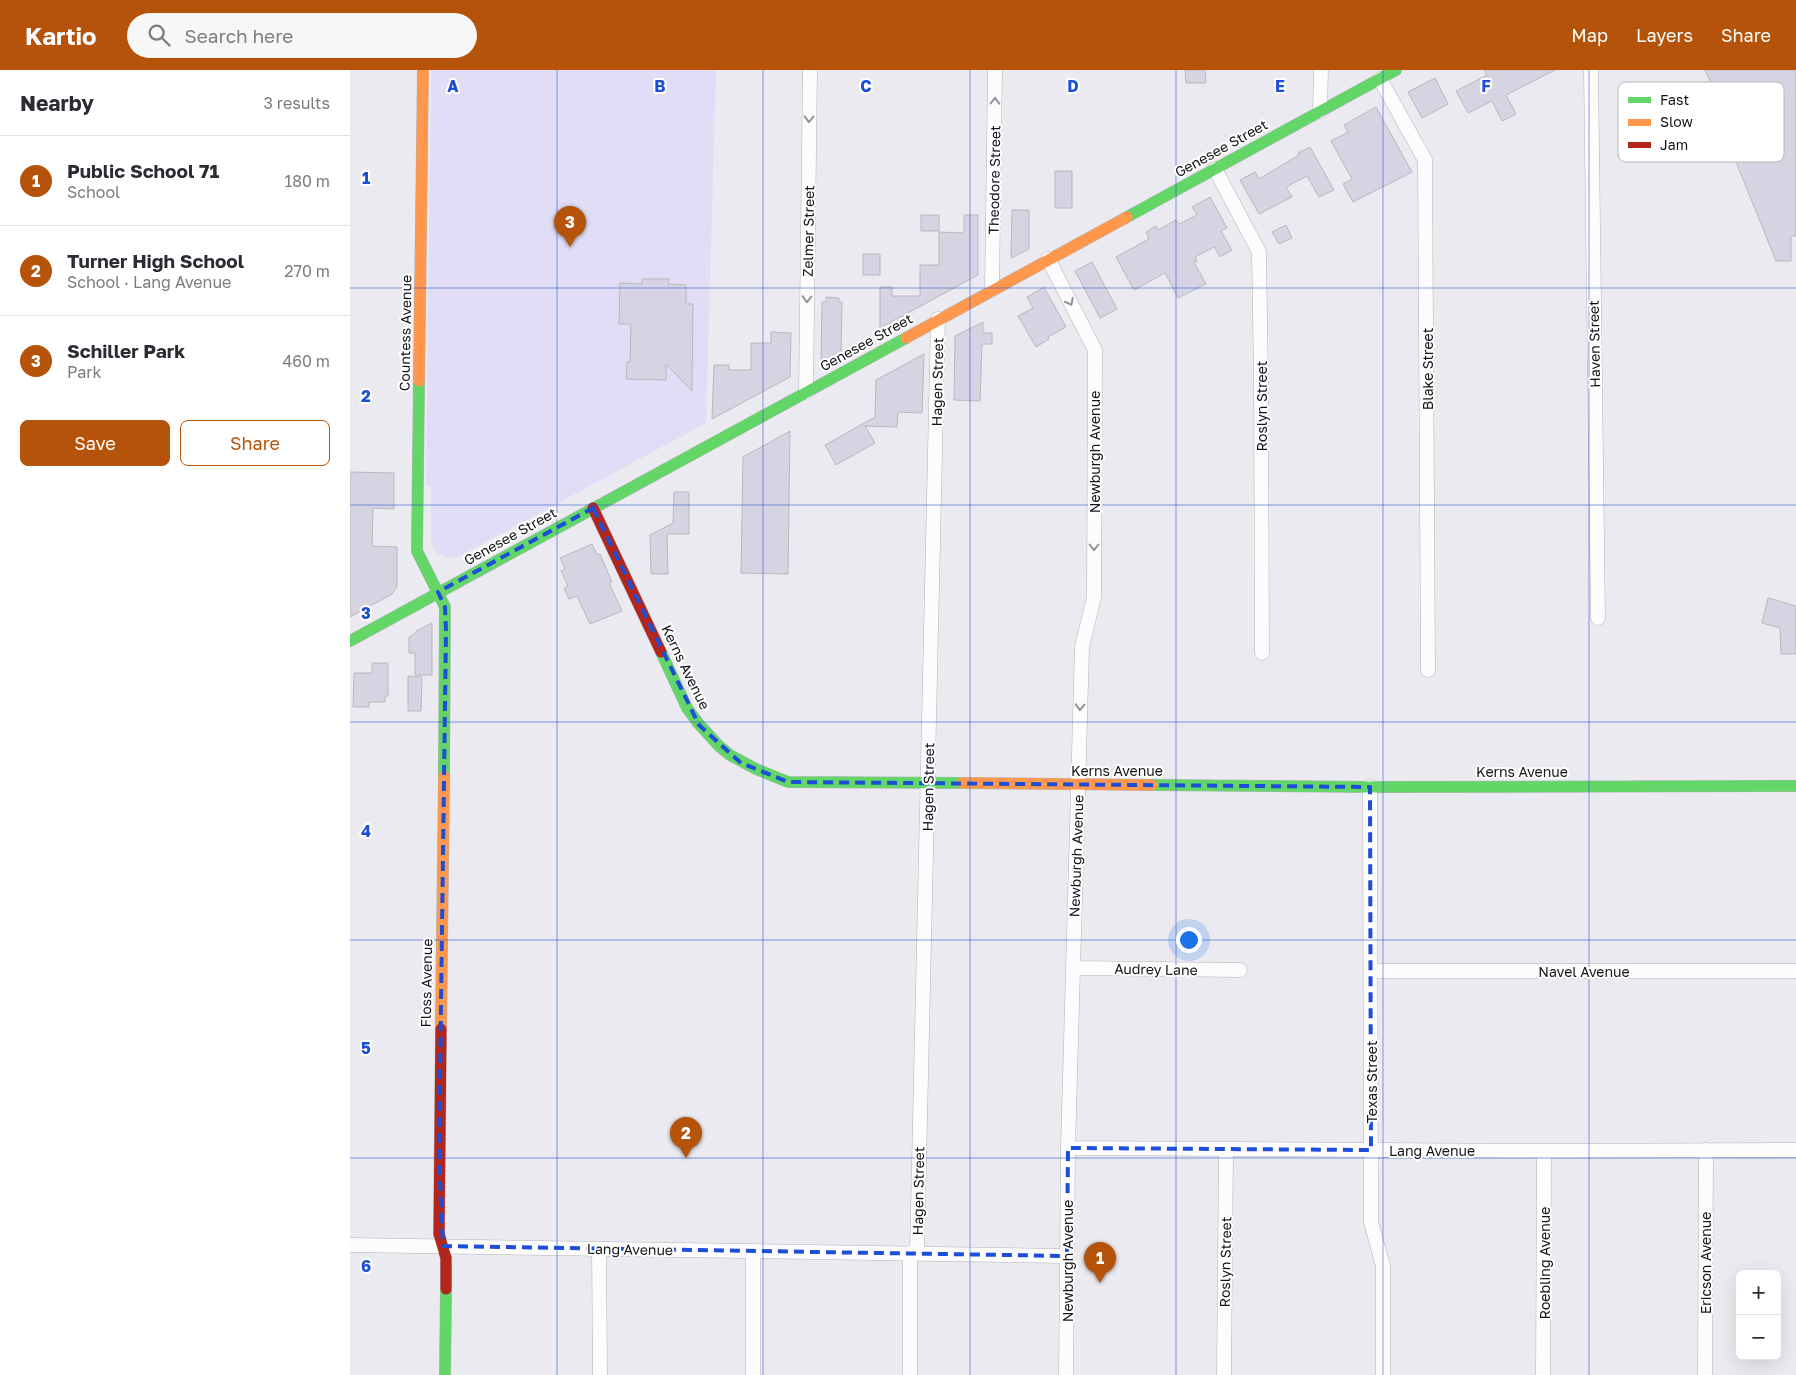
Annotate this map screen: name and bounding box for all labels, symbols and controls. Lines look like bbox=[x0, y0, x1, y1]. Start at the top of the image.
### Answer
search box bbox=[127, 13, 477, 58]
text: Kartio bbox=[25, 21, 97, 50]
icon: search bbox=[145, 21, 173, 49]
text: Search here bbox=[185, 24, 293, 47]
text: Map bbox=[1571, 24, 1608, 46]
text: Layers bbox=[1636, 24, 1693, 46]
text: Share bbox=[1721, 24, 1771, 46]
text: A bbox=[447, 76, 459, 96]
text: B bbox=[654, 76, 666, 96]
text: C bbox=[860, 76, 872, 96]
text: D bbox=[1067, 76, 1079, 96]
text: E bbox=[1275, 76, 1285, 96]
text: F bbox=[1481, 76, 1491, 96]
legend bbox=[1618, 82, 1784, 162]
text: Nearby bbox=[20, 90, 94, 116]
text: Fast bbox=[1660, 91, 1689, 108]
text: 3 results bbox=[263, 93, 330, 113]
one-way arrow bbox=[990, 97, 1000, 104]
text: Slow bbox=[1660, 113, 1693, 130]
one-way arrow bbox=[804, 115, 814, 123]
street label: Genesee Street bbox=[1172, 116, 1270, 180]
street label: Theodore Street bbox=[985, 125, 1003, 235]
text: Jam bbox=[1660, 136, 1688, 153]
text: Public School 71 bbox=[67, 159, 219, 182]
text: 1 bbox=[362, 168, 370, 188]
text: 1 bbox=[32, 171, 40, 191]
text: 180 m bbox=[284, 171, 330, 191]
text: School bbox=[67, 182, 120, 202]
street label: Zelmer Street bbox=[799, 185, 817, 277]
pin: 3 bbox=[554, 206, 586, 247]
text: Turner High School bbox=[67, 249, 244, 272]
text: 2 bbox=[31, 261, 41, 281]
text: 270 m bbox=[284, 261, 330, 281]
text: School · Lang Avenue bbox=[67, 272, 231, 292]
street label: Countess Avenue bbox=[395, 275, 415, 391]
one-way arrow bbox=[802, 295, 812, 303]
one-way arrow bbox=[1064, 297, 1074, 306]
street label: Haven Street bbox=[1585, 300, 1603, 388]
street label: Genesee Street bbox=[817, 310, 915, 374]
street label: Blake Street bbox=[1419, 328, 1436, 410]
street label: Hagen Street bbox=[928, 337, 946, 427]
text: Schiller Park bbox=[67, 339, 185, 362]
text: 3 bbox=[31, 351, 41, 371]
text: 460 m bbox=[282, 351, 330, 371]
street label: Roslyn Street bbox=[1253, 361, 1270, 451]
text: Park bbox=[67, 362, 102, 382]
text: 2 bbox=[361, 386, 371, 406]
street label: Newburgh Avenue bbox=[1086, 391, 1103, 513]
button: Save bbox=[20, 420, 170, 466]
button: Share bbox=[180, 420, 330, 466]
street label: Genesee Street bbox=[461, 504, 559, 568]
one-way arrow bbox=[1089, 543, 1099, 551]
text: 3 bbox=[361, 603, 371, 623]
street label: Kerns Avenue bbox=[658, 622, 714, 712]
one-way arrow bbox=[1075, 704, 1085, 712]
street label: Hagen Street bbox=[919, 742, 937, 832]
street label: Kerns Avenue bbox=[1071, 762, 1163, 779]
street label: Kerns Avenue bbox=[1476, 763, 1568, 780]
street label: Newburgh Avenue bbox=[1065, 794, 1087, 918]
text: 4 bbox=[361, 821, 371, 841]
your location bbox=[1176, 927, 1202, 953]
street label: Floss Avenue bbox=[417, 938, 435, 1028]
street label: Audrey Lane bbox=[1114, 960, 1198, 978]
street label: Navel Avenue bbox=[1538, 963, 1630, 980]
text: 5 bbox=[361, 1038, 371, 1058]
street label: Texas Street bbox=[1363, 1040, 1380, 1124]
pin: 2 bbox=[670, 1117, 702, 1158]
street label: Lang Avenue bbox=[1389, 1142, 1475, 1159]
street label: Hagen Street bbox=[909, 1146, 927, 1236]
street label: Newburgh Avenue bbox=[1059, 1200, 1076, 1322]
street label: Roebling Avenue bbox=[1536, 1207, 1553, 1319]
street label: Ericson Avenue bbox=[1697, 1212, 1714, 1314]
street label: Roslyn Street bbox=[1216, 1216, 1234, 1308]
street label: Lang Avenue bbox=[587, 1240, 673, 1258]
pin: 1 bbox=[1084, 1242, 1116, 1283]
text: 6 bbox=[361, 1256, 371, 1276]
map controls bbox=[1736, 1270, 1781, 1360]
button: + bbox=[1736, 1270, 1781, 1315]
button: − bbox=[1736, 1315, 1781, 1360]

